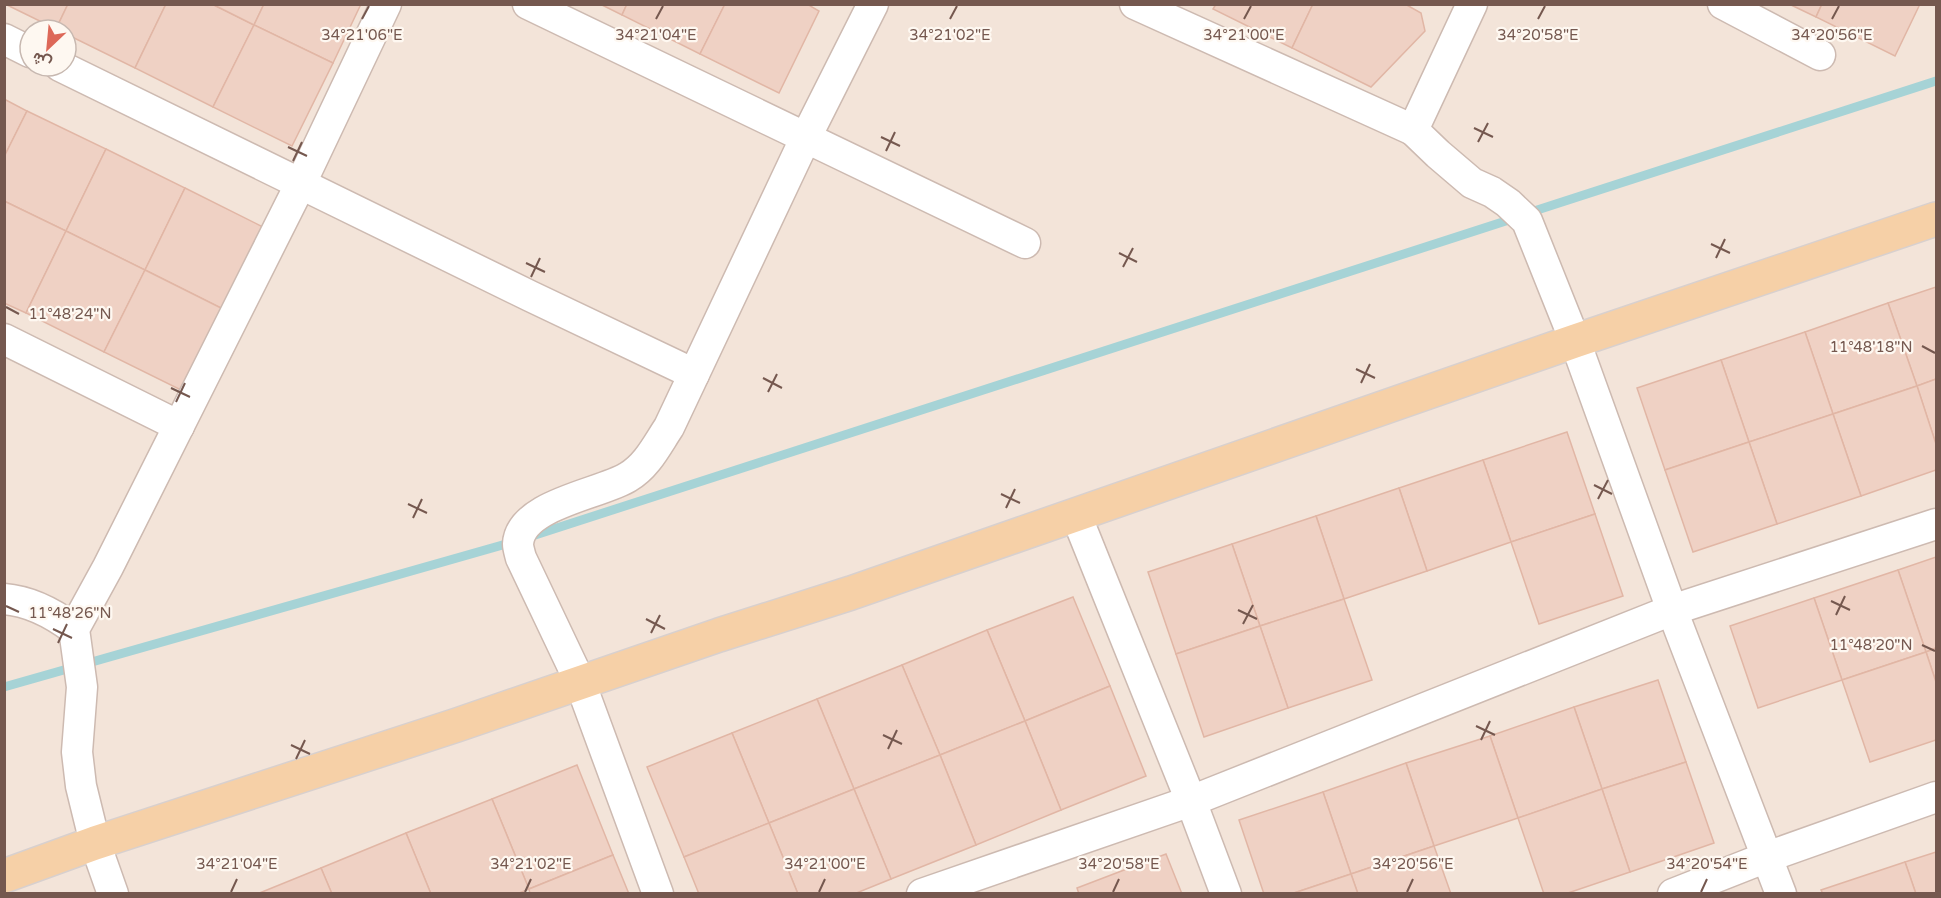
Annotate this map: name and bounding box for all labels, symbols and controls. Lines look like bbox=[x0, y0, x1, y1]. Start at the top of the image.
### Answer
north arrow bbox=[18, 18, 78, 78]
text: 34°21'06"E bbox=[321, 26, 403, 44]
text: 34°21'04"E bbox=[615, 26, 697, 44]
text: 34°21'02"E bbox=[909, 26, 991, 44]
text: 34°21'00"E bbox=[1203, 26, 1285, 44]
text: 34°20'58"E bbox=[1497, 26, 1579, 44]
text: 34°20'56"E bbox=[1791, 26, 1873, 44]
text: ش bbox=[29, 47, 55, 74]
text: 11°48'24"N bbox=[28, 305, 112, 323]
text: 11°48'18"N bbox=[1829, 338, 1913, 356]
text: 11°48'26"N bbox=[28, 604, 112, 622]
text: 11°48'20"N bbox=[1829, 636, 1913, 654]
text: 34°21'04"E bbox=[196, 855, 278, 873]
text: 34°21'02"E bbox=[490, 855, 572, 873]
text: 34°21'00"E bbox=[784, 855, 866, 873]
text: 34°20'58"E bbox=[1078, 855, 1160, 873]
text: 34°20'56"E bbox=[1372, 855, 1454, 873]
text: 34°20'54"E bbox=[1666, 855, 1748, 873]

